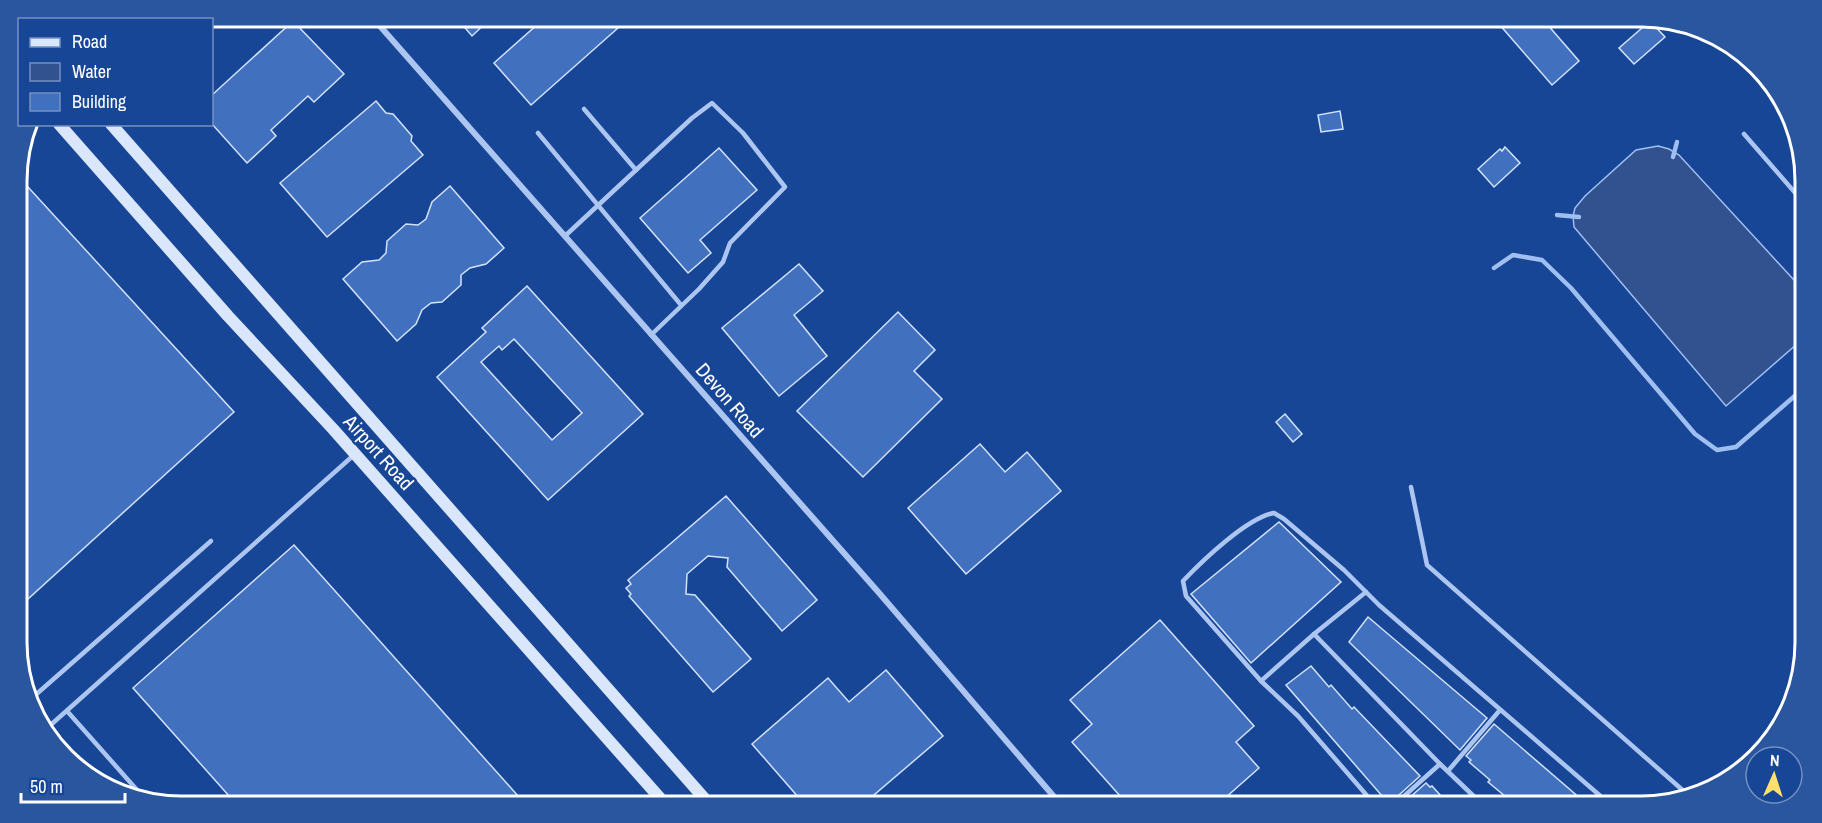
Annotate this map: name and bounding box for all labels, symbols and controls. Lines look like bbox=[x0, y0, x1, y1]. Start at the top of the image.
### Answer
legend bbox=[18, 18, 213, 126]
text: Road bbox=[72, 29, 107, 54]
text: Water bbox=[72, 59, 111, 84]
text: Building bbox=[72, 89, 127, 114]
street label: Devon Road bbox=[690, 357, 770, 443]
street label: Airport Road bbox=[337, 408, 420, 496]
north arrow bbox=[1744, 745, 1804, 805]
text: N bbox=[1769, 749, 1780, 771]
scale bar bbox=[21, 766, 124, 804]
text: 50 m bbox=[30, 774, 63, 799]

